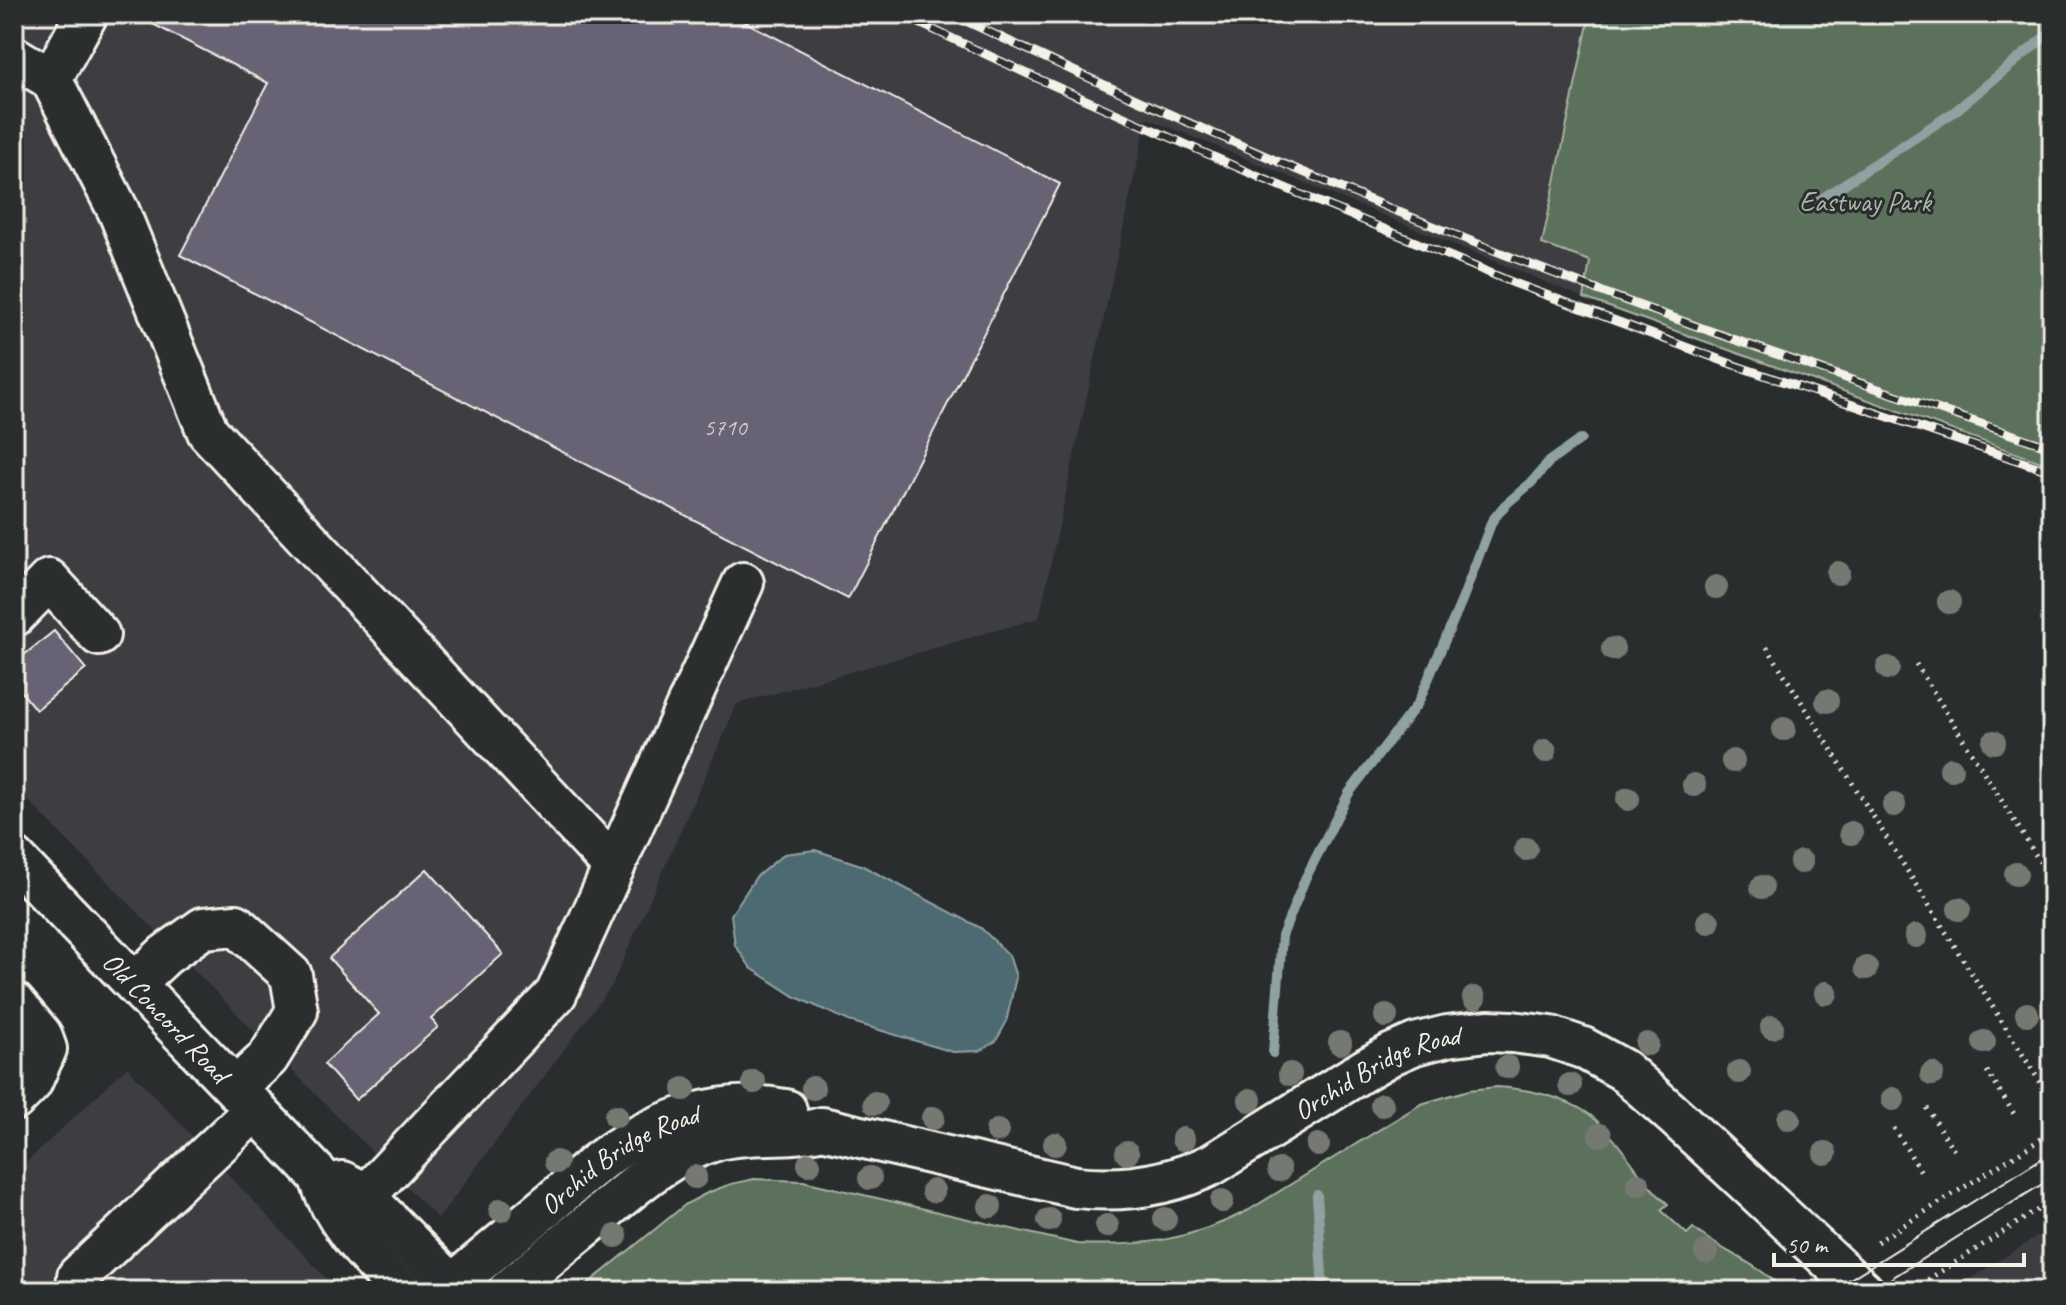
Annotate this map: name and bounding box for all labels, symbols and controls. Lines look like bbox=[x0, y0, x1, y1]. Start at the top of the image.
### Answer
park label: Eastway Park bbox=[1799, 184, 1933, 219]
house number: 5710 bbox=[703, 412, 749, 442]
street label: Old Concord Road bbox=[95, 944, 240, 1093]
street label: Orchid Bridge Road bbox=[1287, 1017, 1465, 1128]
street label: Orchid Bridge Road bbox=[533, 1096, 706, 1222]
scale bar bbox=[1774, 1217, 2024, 1267]
text: 50 m bbox=[1786, 1230, 1829, 1260]

